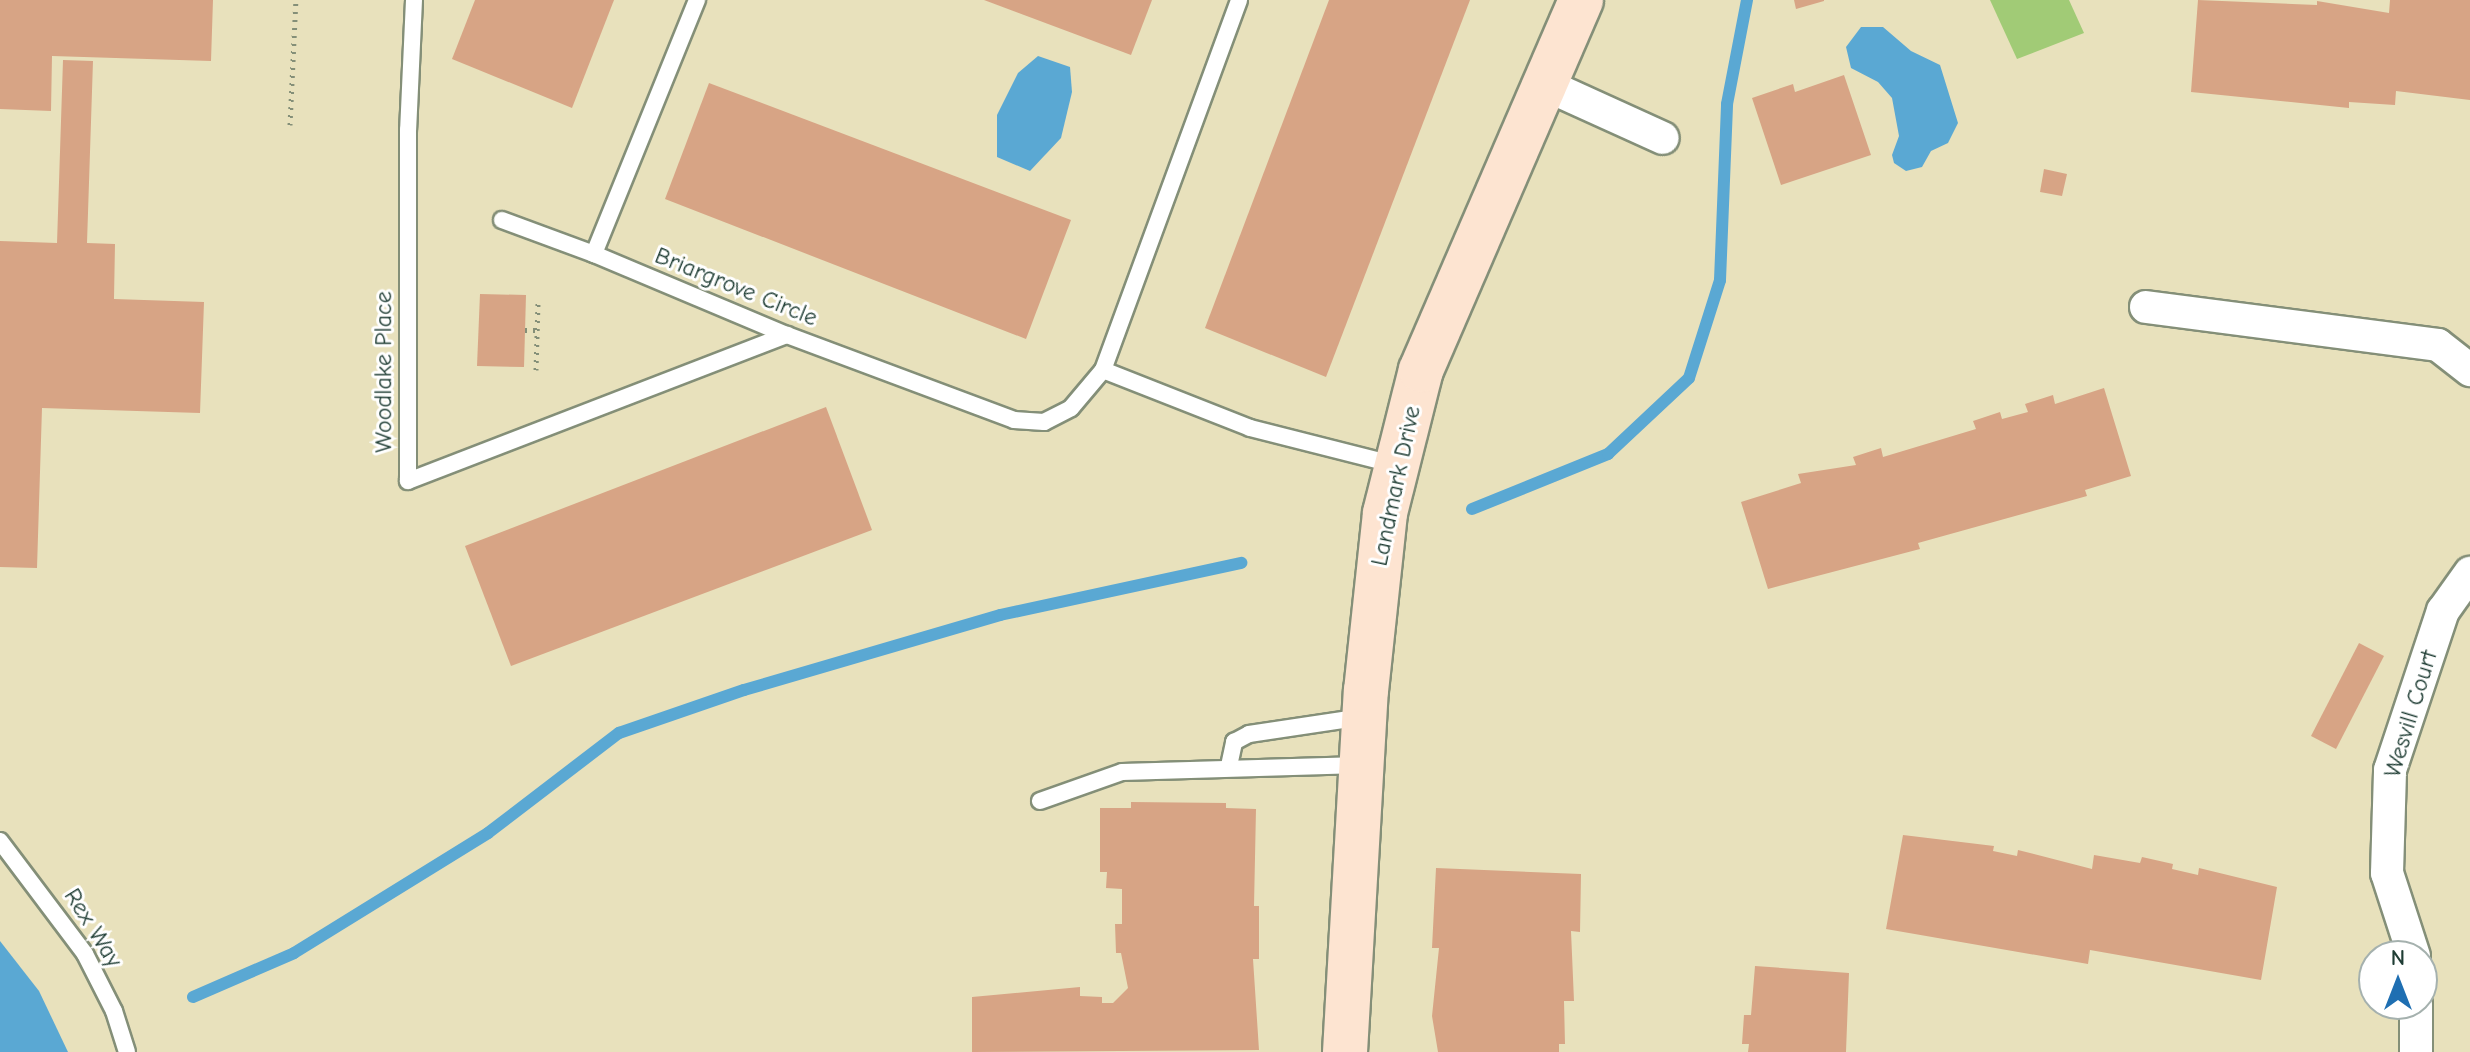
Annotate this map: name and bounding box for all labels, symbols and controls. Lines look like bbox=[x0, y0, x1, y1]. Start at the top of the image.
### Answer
street label: Briargrove Circle bbox=[651, 241, 821, 333]
street label: Woodlake Place bbox=[370, 291, 398, 453]
street label: Landmark Drive bbox=[1365, 403, 1427, 569]
street label: Wesvill Court bbox=[2378, 647, 2444, 781]
street label: Rex Way bbox=[58, 883, 128, 973]
north arrow bbox=[2358, 940, 2438, 1020]
text: N bbox=[2391, 945, 2405, 971]

